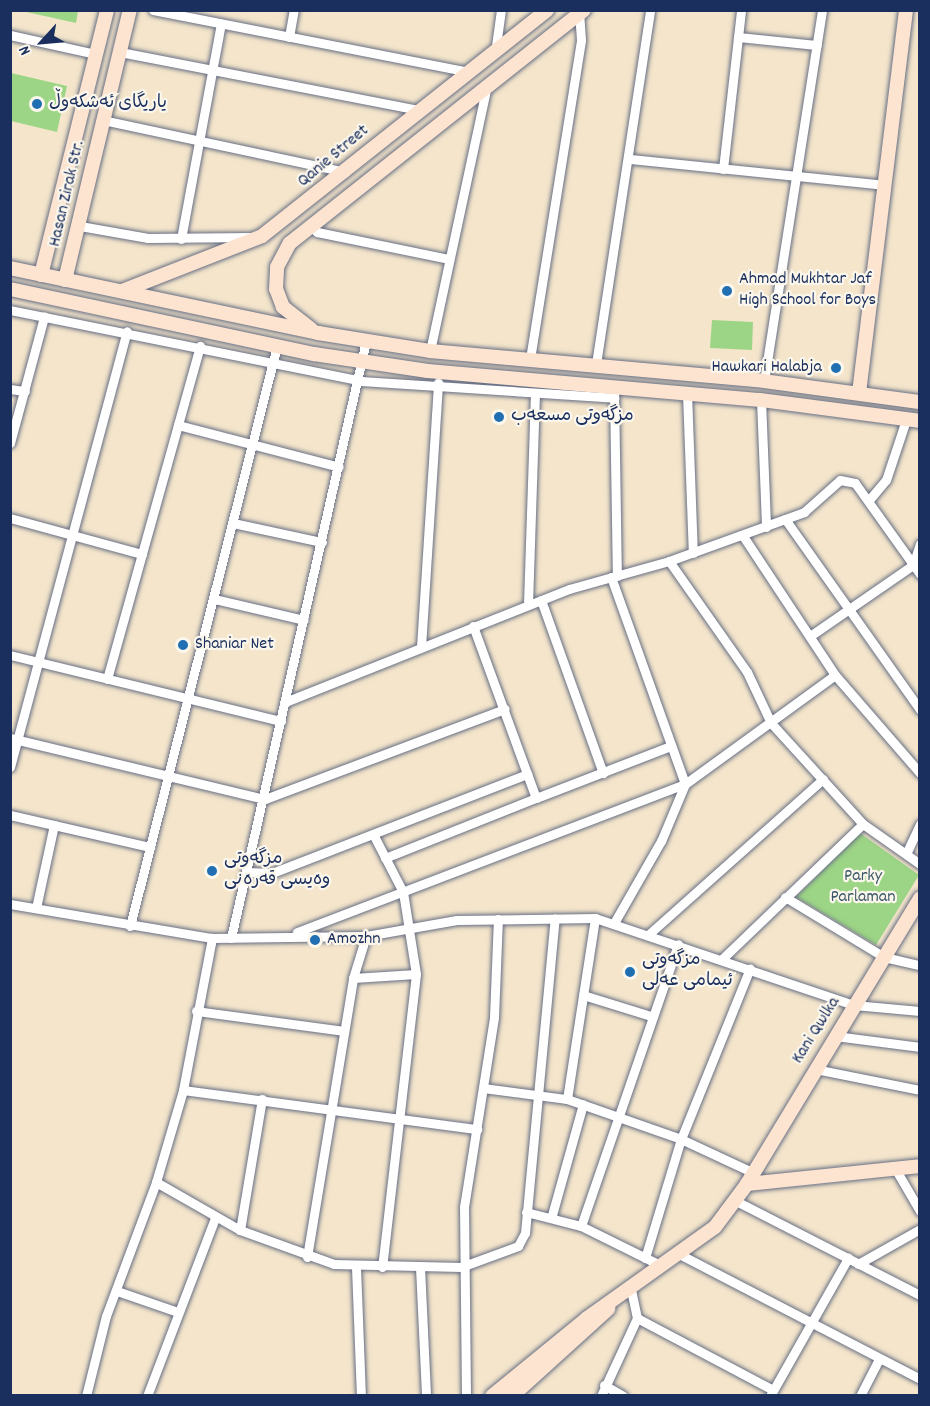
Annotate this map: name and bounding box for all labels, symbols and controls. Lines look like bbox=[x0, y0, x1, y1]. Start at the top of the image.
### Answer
north arrow bbox=[12, 12, 72, 72]
text: N bbox=[13, 42, 37, 59]
place label: یاریگای ئەشکەوڵ bbox=[49, 93, 167, 115]
marker: یاریگای ئەشکەوڵ bbox=[30, 97, 44, 111]
street label: Qanie Street bbox=[294, 121, 374, 193]
street label: Hasan Zirak Str. bbox=[45, 139, 91, 249]
place label: Ahmad Mukhtar Jaf High School for Boys bbox=[739, 270, 876, 312]
marker: Ahmad Mukhtar Jaf High School for Boys bbox=[720, 284, 734, 298]
place label: Hawkari Halabja bbox=[711, 357, 822, 379]
marker: Hawkari Halabja bbox=[827, 359, 845, 377]
place label: مزگەوتی مسعەب bbox=[511, 406, 634, 428]
marker: مزگەوتی مسعەب bbox=[492, 410, 506, 424]
place label: Shaniar Net bbox=[195, 634, 274, 656]
marker: Shaniar Net bbox=[176, 638, 190, 652]
place label: مزگەوتی وەیسی قەرەنی bbox=[224, 850, 330, 892]
marker: مزگەوتی وەیسی قەرەنی bbox=[205, 864, 219, 878]
park label: Parky Parlaman bbox=[830, 867, 896, 910]
place label: Amozhn bbox=[327, 929, 381, 951]
marker: Amozhn bbox=[308, 933, 322, 947]
place label: مزگەوتی ئیمامی عەلی bbox=[642, 951, 733, 994]
marker: مزگەوتی ئیمامی عەلی bbox=[623, 965, 637, 979]
street label: Kani Qwlka bbox=[788, 994, 846, 1068]

